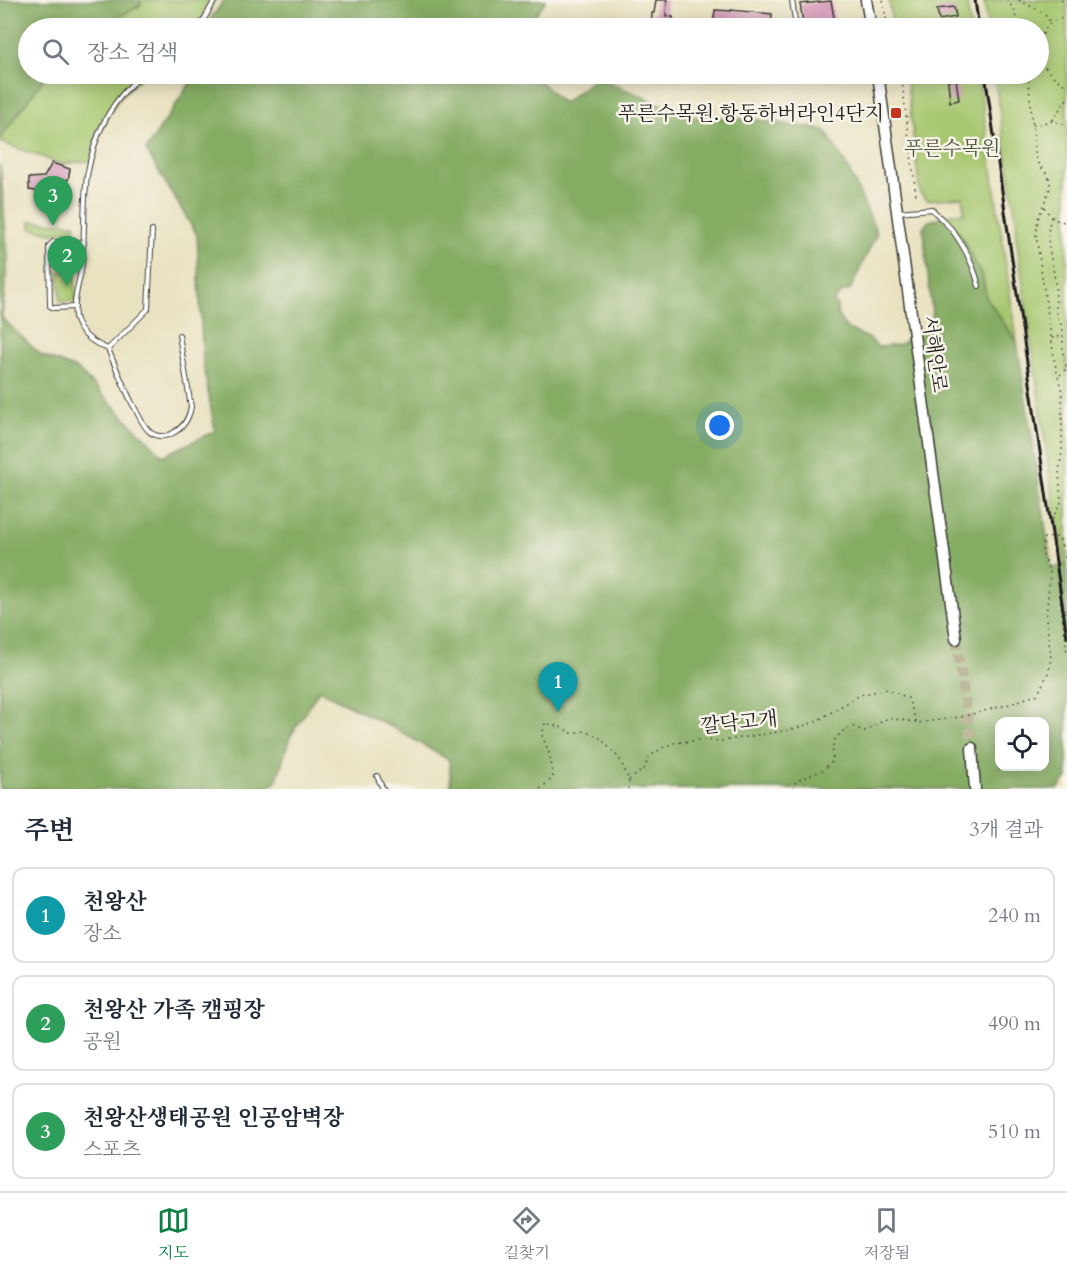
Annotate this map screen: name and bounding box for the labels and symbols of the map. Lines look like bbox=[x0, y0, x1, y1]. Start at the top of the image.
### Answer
place label: 푸른수목원.항동하버라인4단지 bbox=[618, 100, 884, 127]
marker: 푸른수목원.항동하버라인4단지 bbox=[889, 106, 903, 120]
park label: 푸른수목원 bbox=[904, 135, 1000, 162]
pin: 3 bbox=[34, 176, 72, 226]
pin: 2 bbox=[48, 236, 86, 286]
street label: 서해안로 bbox=[916, 314, 953, 394]
your location bbox=[705, 411, 734, 440]
pin: 1 bbox=[538, 662, 578, 712]
street label: 깔닥고개 bbox=[699, 705, 779, 740]

